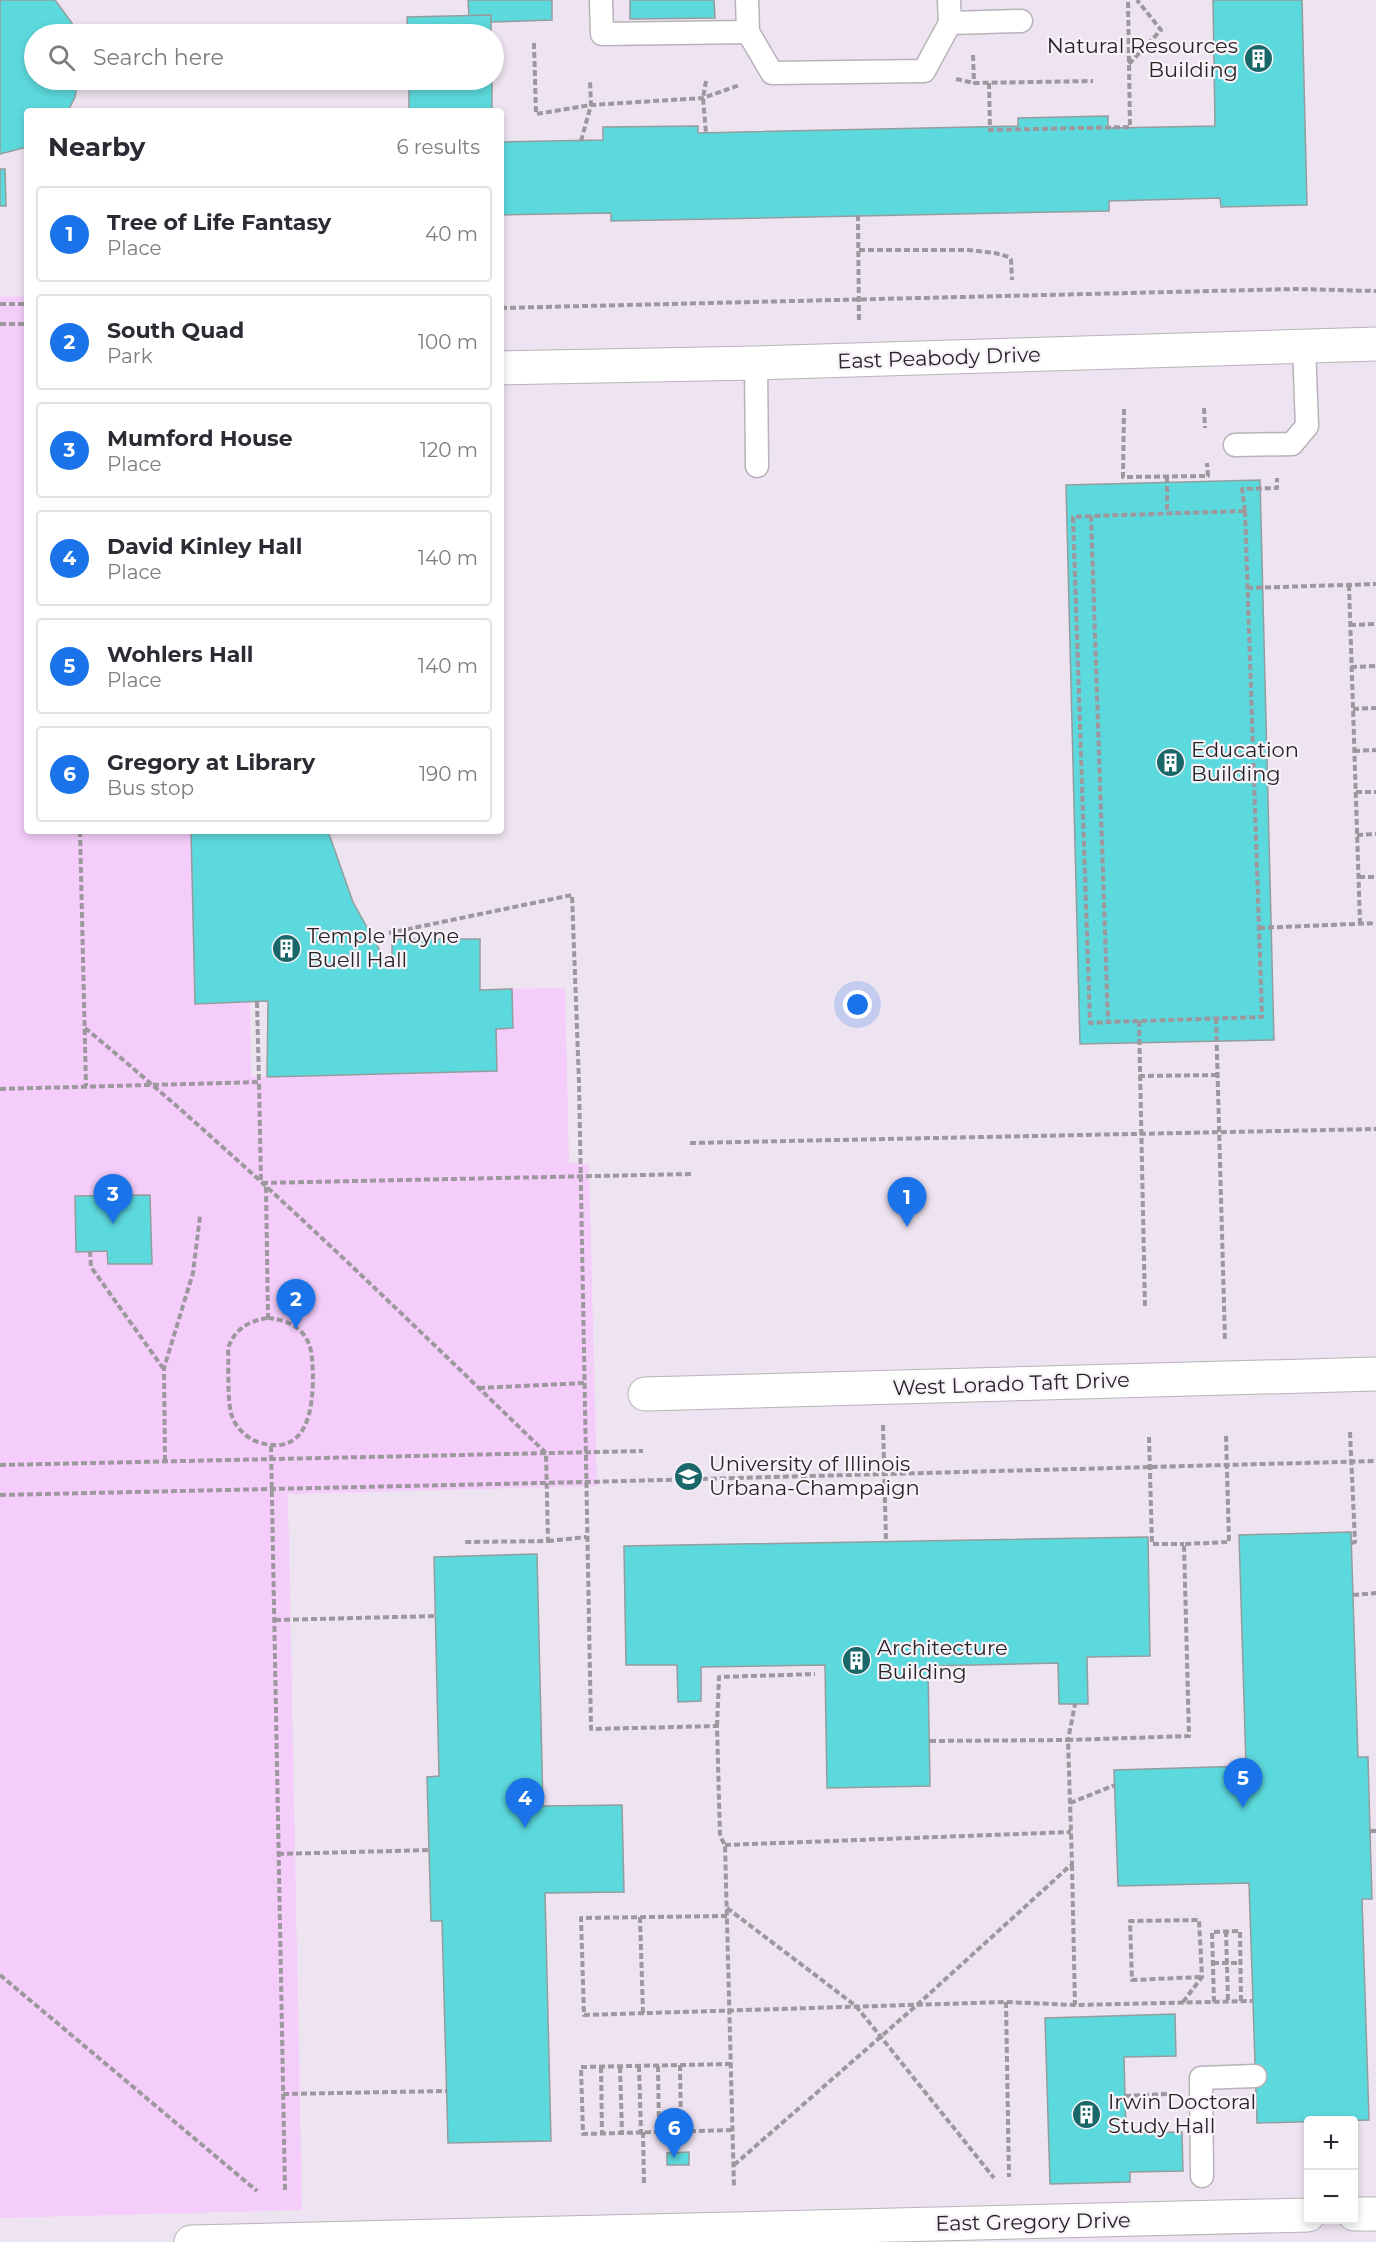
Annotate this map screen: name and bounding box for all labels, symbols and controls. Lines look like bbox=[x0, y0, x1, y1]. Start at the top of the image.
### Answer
search box bbox=[24, 24, 504, 90]
place label: Natural Resources Building bbox=[1047, 33, 1238, 82]
icon: search bbox=[45, 41, 78, 74]
building icon: Natural Resources Building bbox=[1243, 42, 1275, 74]
text: Search here bbox=[93, 44, 224, 71]
text: Nearby bbox=[48, 131, 145, 163]
text: 6 results bbox=[396, 135, 480, 159]
text: Tree of Life Fantasy bbox=[107, 209, 331, 236]
text: 1 bbox=[66, 222, 73, 246]
text: 40 m bbox=[425, 222, 478, 246]
text: Place bbox=[107, 236, 162, 260]
text: South Quad bbox=[107, 317, 244, 344]
text: 2 bbox=[64, 330, 75, 354]
text: 100 m bbox=[418, 330, 478, 354]
street label: East Peabody Drive bbox=[837, 341, 1041, 374]
text: Park bbox=[107, 344, 153, 368]
text: Mumford House bbox=[107, 425, 293, 452]
text: 3 bbox=[64, 438, 75, 462]
text: 120 m bbox=[420, 438, 478, 462]
text: Place bbox=[107, 452, 162, 476]
text: David Kinley Hall bbox=[107, 533, 302, 560]
text: 4 bbox=[63, 546, 76, 570]
text: 140 m bbox=[418, 546, 478, 570]
text: Place bbox=[107, 560, 162, 584]
text: Wohlers Hall bbox=[107, 641, 253, 668]
text: 5 bbox=[64, 654, 75, 678]
text: 140 m bbox=[418, 654, 478, 678]
text: Place bbox=[107, 668, 162, 692]
place label: Education Building bbox=[1191, 737, 1299, 786]
building icon: Education Building bbox=[1154, 746, 1186, 778]
text: Gregory at Library bbox=[107, 749, 315, 776]
text: 6 bbox=[63, 762, 76, 786]
text: 190 m bbox=[419, 762, 478, 786]
text: Bus stop bbox=[107, 776, 194, 800]
place label: Temple Hoyne Buell Hall bbox=[307, 923, 459, 972]
building icon: Temple Hoyne Buell Hall bbox=[270, 932, 302, 964]
your location bbox=[843, 990, 872, 1019]
pin: 3 bbox=[94, 1174, 132, 1224]
pin: 1 bbox=[888, 1178, 926, 1227]
pin: 2 bbox=[276, 1280, 316, 1329]
street label: West Lorado Taft Drive bbox=[892, 1367, 1130, 1400]
place label: University of Illinois Urbana-Champaign bbox=[709, 1451, 920, 1500]
school or university icon: University of Illinois Urbana-Champaign bbox=[672, 1460, 704, 1492]
place label: Architecture Building bbox=[877, 1635, 1008, 1684]
building icon: Architecture Building bbox=[840, 1644, 872, 1676]
pin: 5 bbox=[1224, 1758, 1262, 1808]
pin: 4 bbox=[506, 1778, 544, 1828]
place label: Irwin Doctoral Study Hall bbox=[1108, 2089, 1256, 2138]
building icon: Irwin Doctoral Study Hall bbox=[1071, 2098, 1103, 2130]
pin: 6 bbox=[654, 2108, 694, 2158]
map controls bbox=[1304, 2116, 1358, 2224]
button: + bbox=[1304, 2116, 1358, 2170]
button: − bbox=[1304, 2170, 1358, 2224]
street label: East Gregory Drive bbox=[935, 2207, 1131, 2236]

